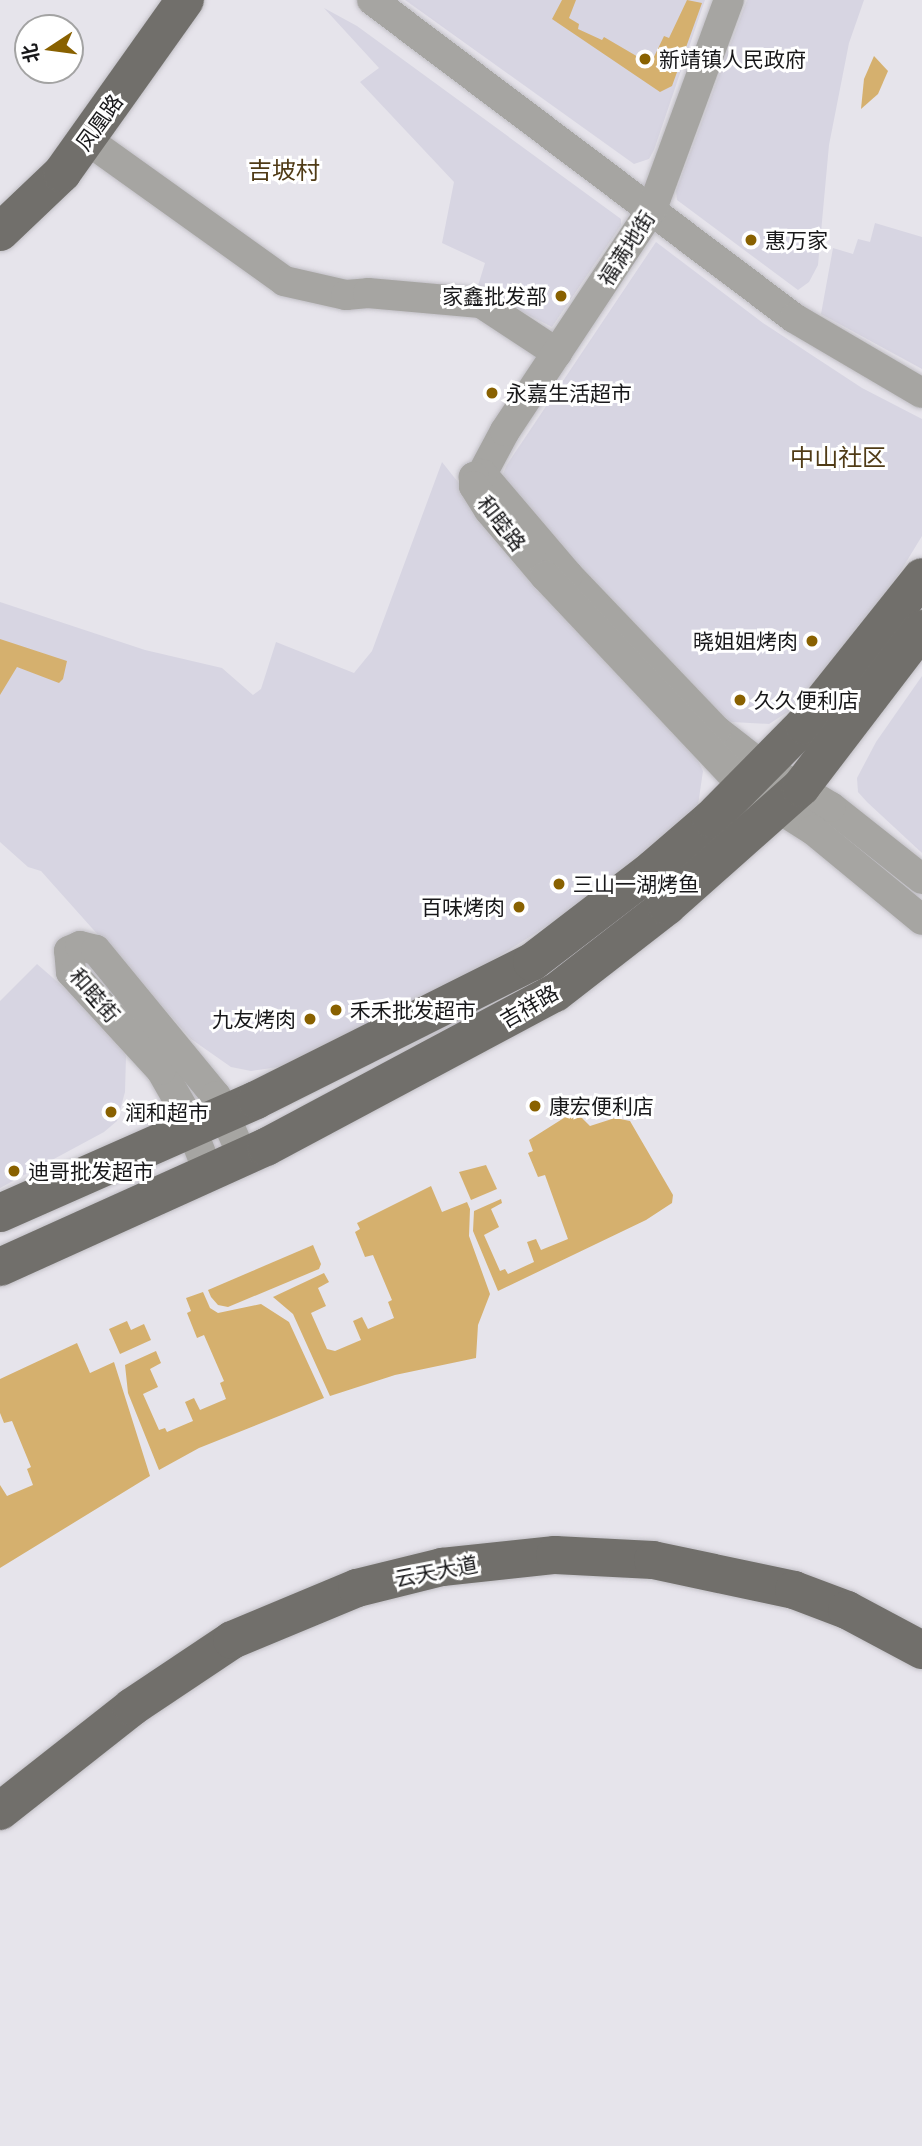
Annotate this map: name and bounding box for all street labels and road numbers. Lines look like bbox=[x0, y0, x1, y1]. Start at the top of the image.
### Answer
street label: 凤凰路 bbox=[70, 89, 128, 155]
street label: 福满地街 bbox=[593, 206, 659, 290]
street label: 和睦路 bbox=[473, 490, 531, 556]
street label: 和睦街 bbox=[65, 963, 125, 1027]
street label: 吉祥路 bbox=[495, 979, 563, 1033]
street label: 云天大道 bbox=[392, 1551, 480, 1591]

